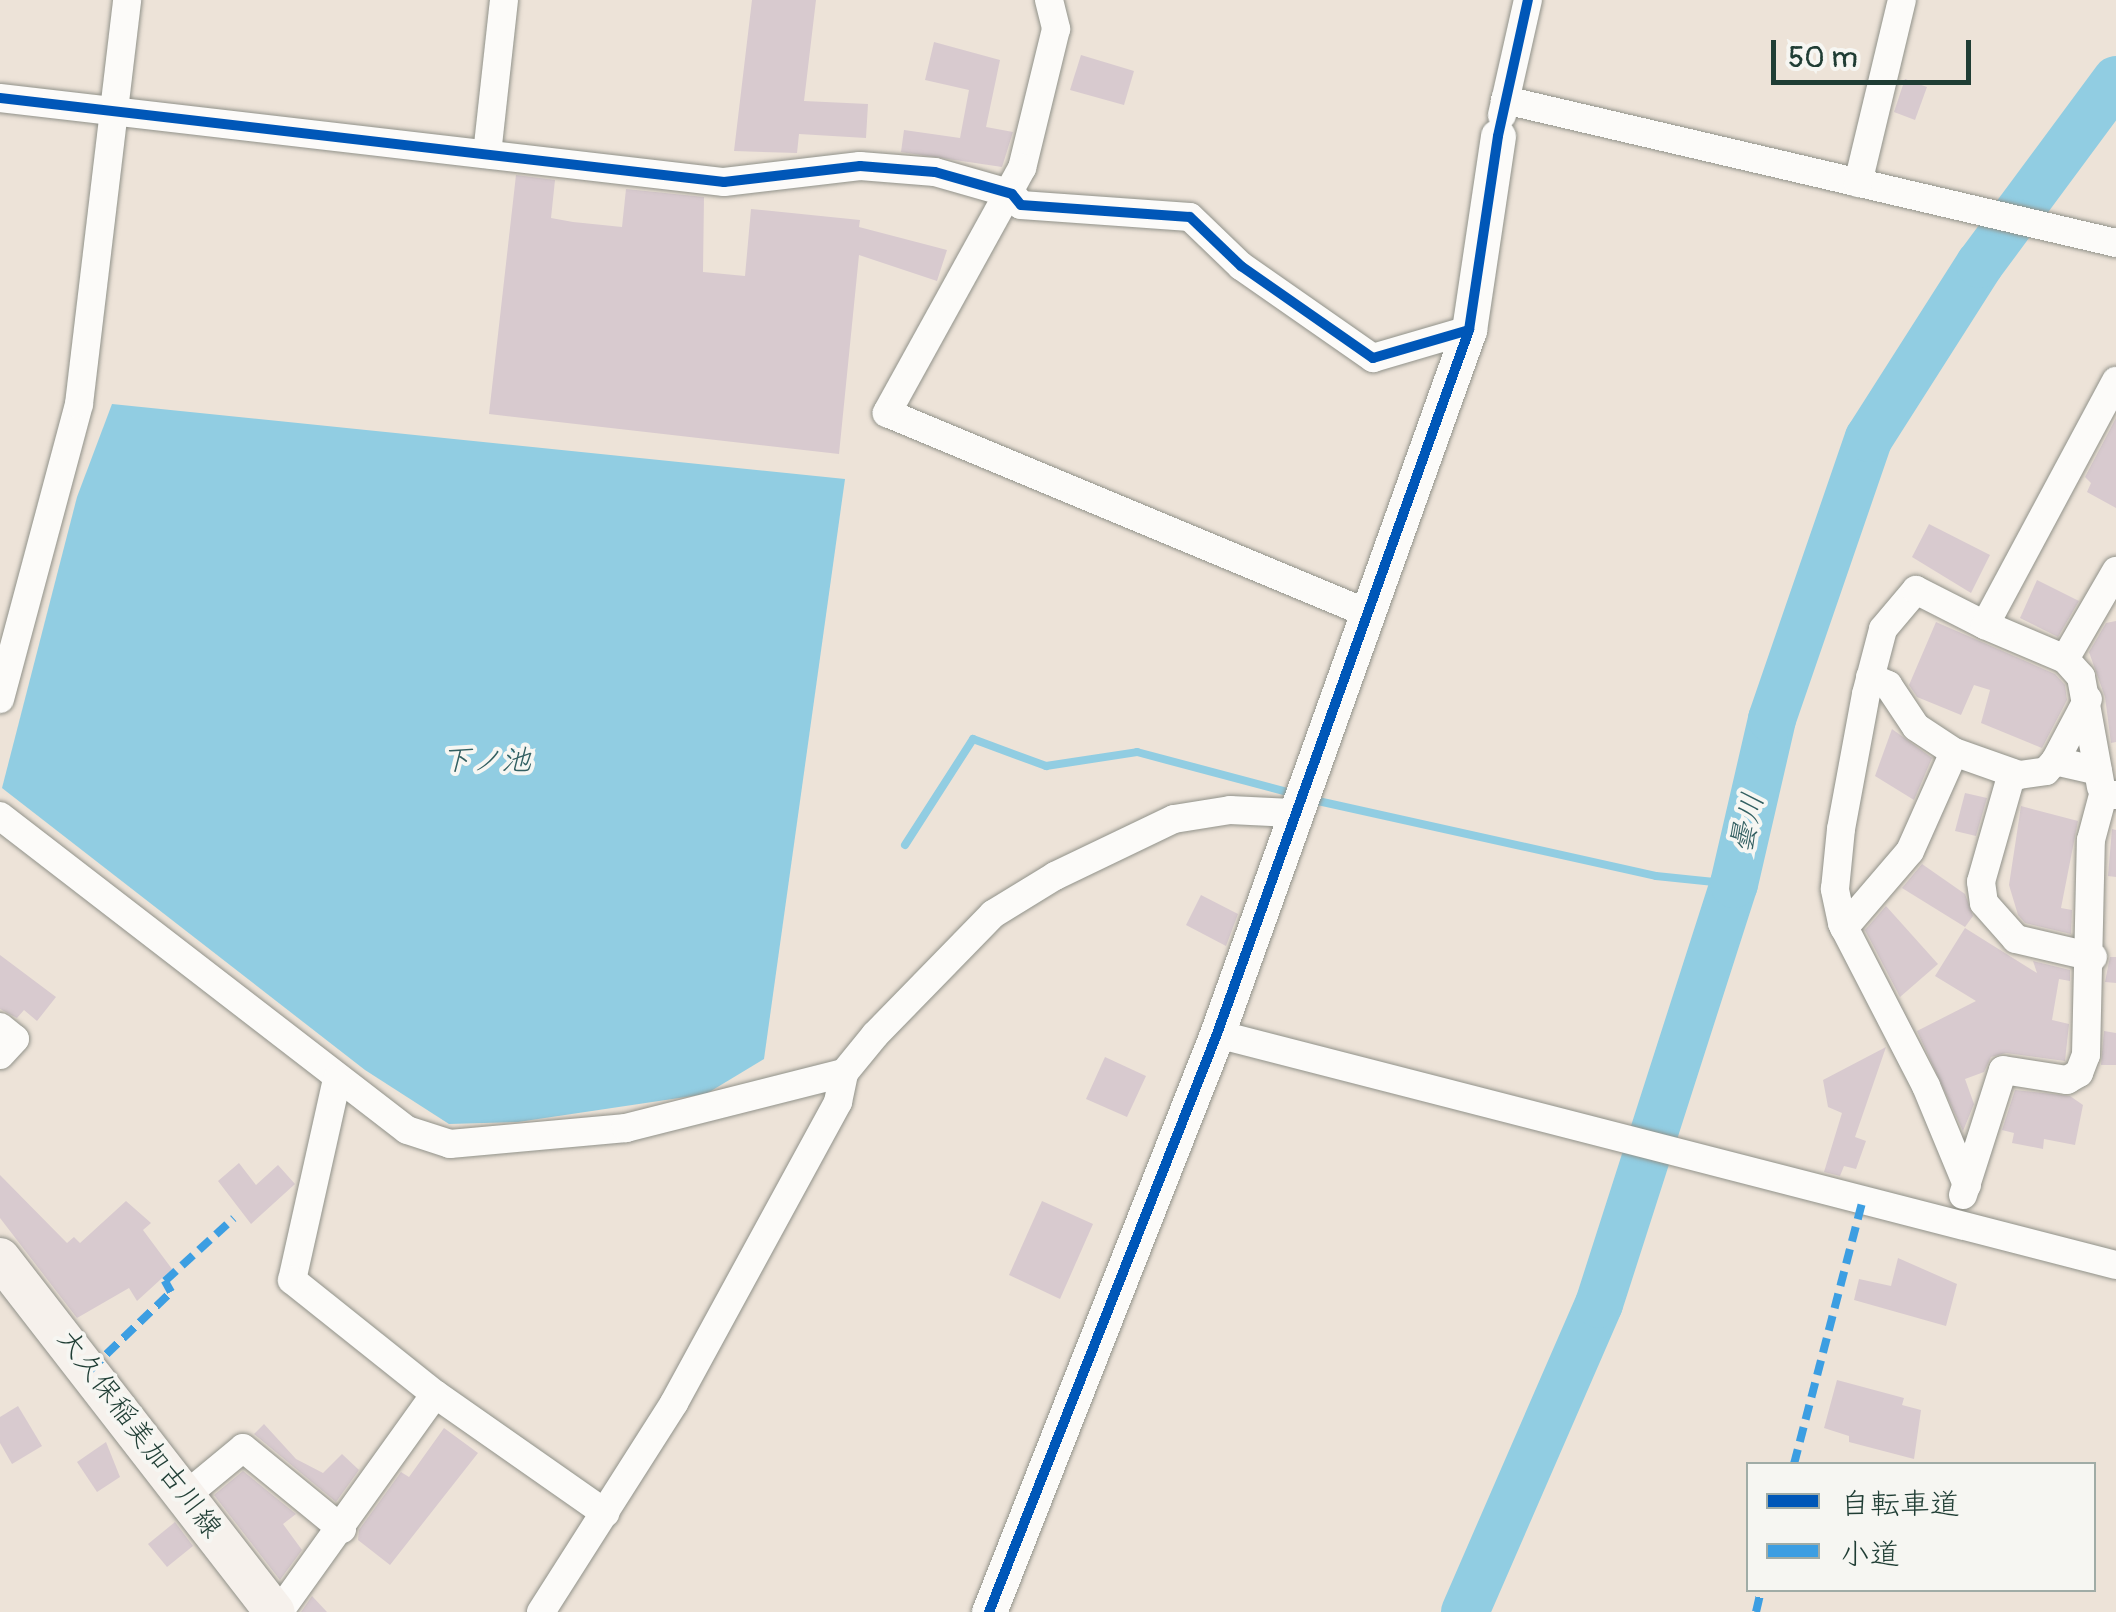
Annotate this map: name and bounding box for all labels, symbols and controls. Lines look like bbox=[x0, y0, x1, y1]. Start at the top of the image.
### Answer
scale bar bbox=[1776, 20, 1976, 82]
text: 50 m bbox=[1788, 39, 1858, 76]
water label: 下ノ池 bbox=[441, 743, 531, 779]
water label: 曇川 bbox=[1724, 790, 1772, 856]
street label: 大久保稲美加古川線 bbox=[50, 1323, 228, 1545]
legend bbox=[1746, 1462, 2096, 1592]
text: 自転車道 bbox=[1840, 1486, 1960, 1523]
text: 小道 bbox=[1840, 1536, 1900, 1573]

